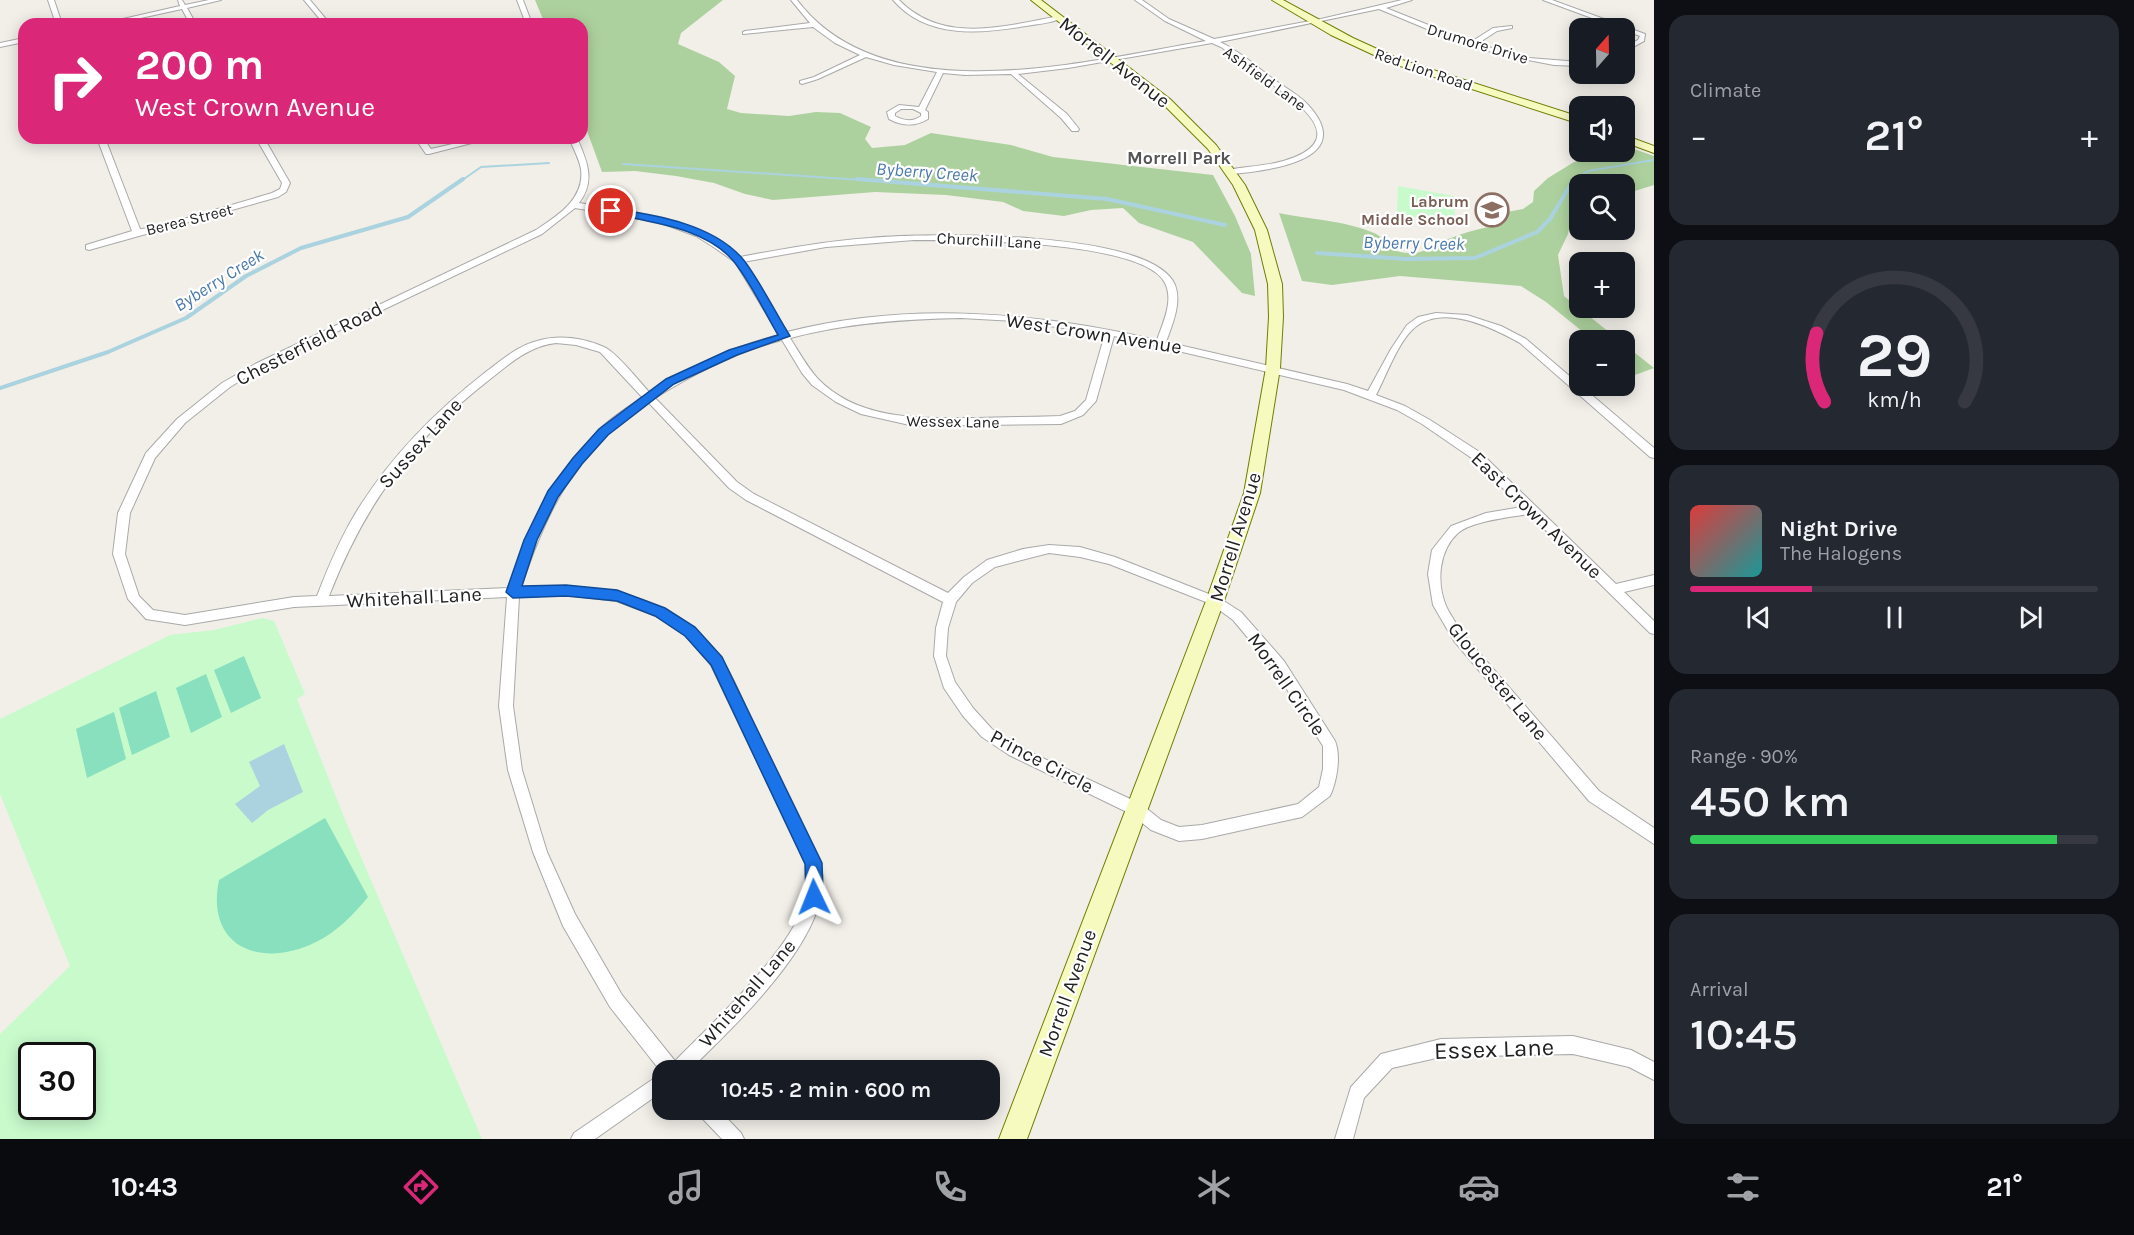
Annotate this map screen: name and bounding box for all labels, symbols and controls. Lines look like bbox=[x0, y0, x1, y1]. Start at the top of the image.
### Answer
street label: Morrell Avenue bbox=[1055, 12, 1175, 113]
north arrow bbox=[1569, 18, 1635, 84]
map controls bbox=[1569, 18, 1635, 396]
street label: Drumore Drive bbox=[1425, 19, 1531, 68]
text: 200 m bbox=[135, 40, 264, 90]
icon: right bbox=[36, 42, 114, 120]
street label: Ashfield Lane bbox=[1220, 42, 1310, 115]
street label: Red Lion Road bbox=[1372, 44, 1475, 95]
text: Climate bbox=[1690, 79, 1761, 102]
text: West Crown Avenue bbox=[135, 91, 375, 123]
button: sound bbox=[1569, 96, 1635, 162]
text: 21° bbox=[1864, 109, 1924, 161]
text: − bbox=[1690, 117, 1707, 155]
text: + bbox=[2081, 117, 2098, 155]
district label: Morrell Park bbox=[1127, 147, 1231, 169]
water label: Byberry Creek bbox=[876, 157, 979, 187]
button: search bbox=[1569, 174, 1635, 240]
pin bbox=[585, 185, 636, 236]
place label: Labrum Middle School bbox=[1361, 192, 1469, 229]
school or university icon: Labrum Middle School bbox=[1474, 192, 1510, 228]
icon: arrive bbox=[594, 194, 627, 227]
street label: Berea Street bbox=[144, 200, 234, 239]
street label: Churchill Lane bbox=[936, 228, 1042, 253]
water label: Byberry Creek bbox=[1363, 231, 1466, 255]
water label: Byberry Creek bbox=[170, 243, 269, 316]
button: + bbox=[1569, 252, 1635, 318]
street label: Chesterfield Road bbox=[232, 297, 386, 390]
street label: West Crown Avenue bbox=[1004, 308, 1184, 359]
text: 29 bbox=[1856, 319, 1932, 392]
button: − bbox=[1569, 330, 1635, 396]
text: km/h bbox=[1867, 387, 1921, 412]
street label: Sussex Lane bbox=[374, 394, 467, 493]
street label: Wessex Lane bbox=[906, 411, 1000, 432]
street label: East Crown Avenue bbox=[1467, 447, 1607, 584]
street label: Morrell Avenue bbox=[1205, 470, 1266, 605]
text: Night Drive bbox=[1780, 516, 1898, 542]
text: The Halogens bbox=[1780, 542, 1902, 565]
street label: Whitehall Lane bbox=[346, 582, 482, 613]
icon: previous bbox=[1742, 601, 1775, 634]
icon: pause bbox=[1878, 601, 1911, 634]
icon: next bbox=[2014, 601, 2047, 634]
street label: Gloucester Lane bbox=[1443, 618, 1552, 745]
street label: Morrell Circle bbox=[1243, 628, 1330, 740]
street label: Prince Circle bbox=[986, 725, 1097, 798]
text: Range · 90% bbox=[1690, 745, 1798, 768]
text: 450 km bbox=[1690, 775, 1850, 827]
position arrow bbox=[782, 865, 846, 929]
street label: Morrell Avenue bbox=[1034, 926, 1101, 1060]
street label: Whitehall Lane bbox=[694, 935, 800, 1052]
text: Arrival bbox=[1690, 978, 1749, 1001]
text: 10:45 bbox=[1690, 1008, 1798, 1060]
street label: Essex Lane bbox=[1433, 1033, 1555, 1065]
speed limit sign: 30 bbox=[18, 1042, 96, 1120]
text: 10:45 · 2 min · 600 m bbox=[721, 1077, 931, 1103]
icon: directions bbox=[400, 1166, 442, 1208]
icon: music bbox=[665, 1166, 707, 1208]
icon: phone bbox=[929, 1166, 971, 1208]
icon: climate bbox=[1193, 1166, 1235, 1208]
icon: car bbox=[1458, 1166, 1500, 1208]
icon: filters bbox=[1722, 1166, 1764, 1208]
text: 10:43 bbox=[111, 1171, 178, 1203]
text: 21° bbox=[1986, 1171, 2023, 1203]

